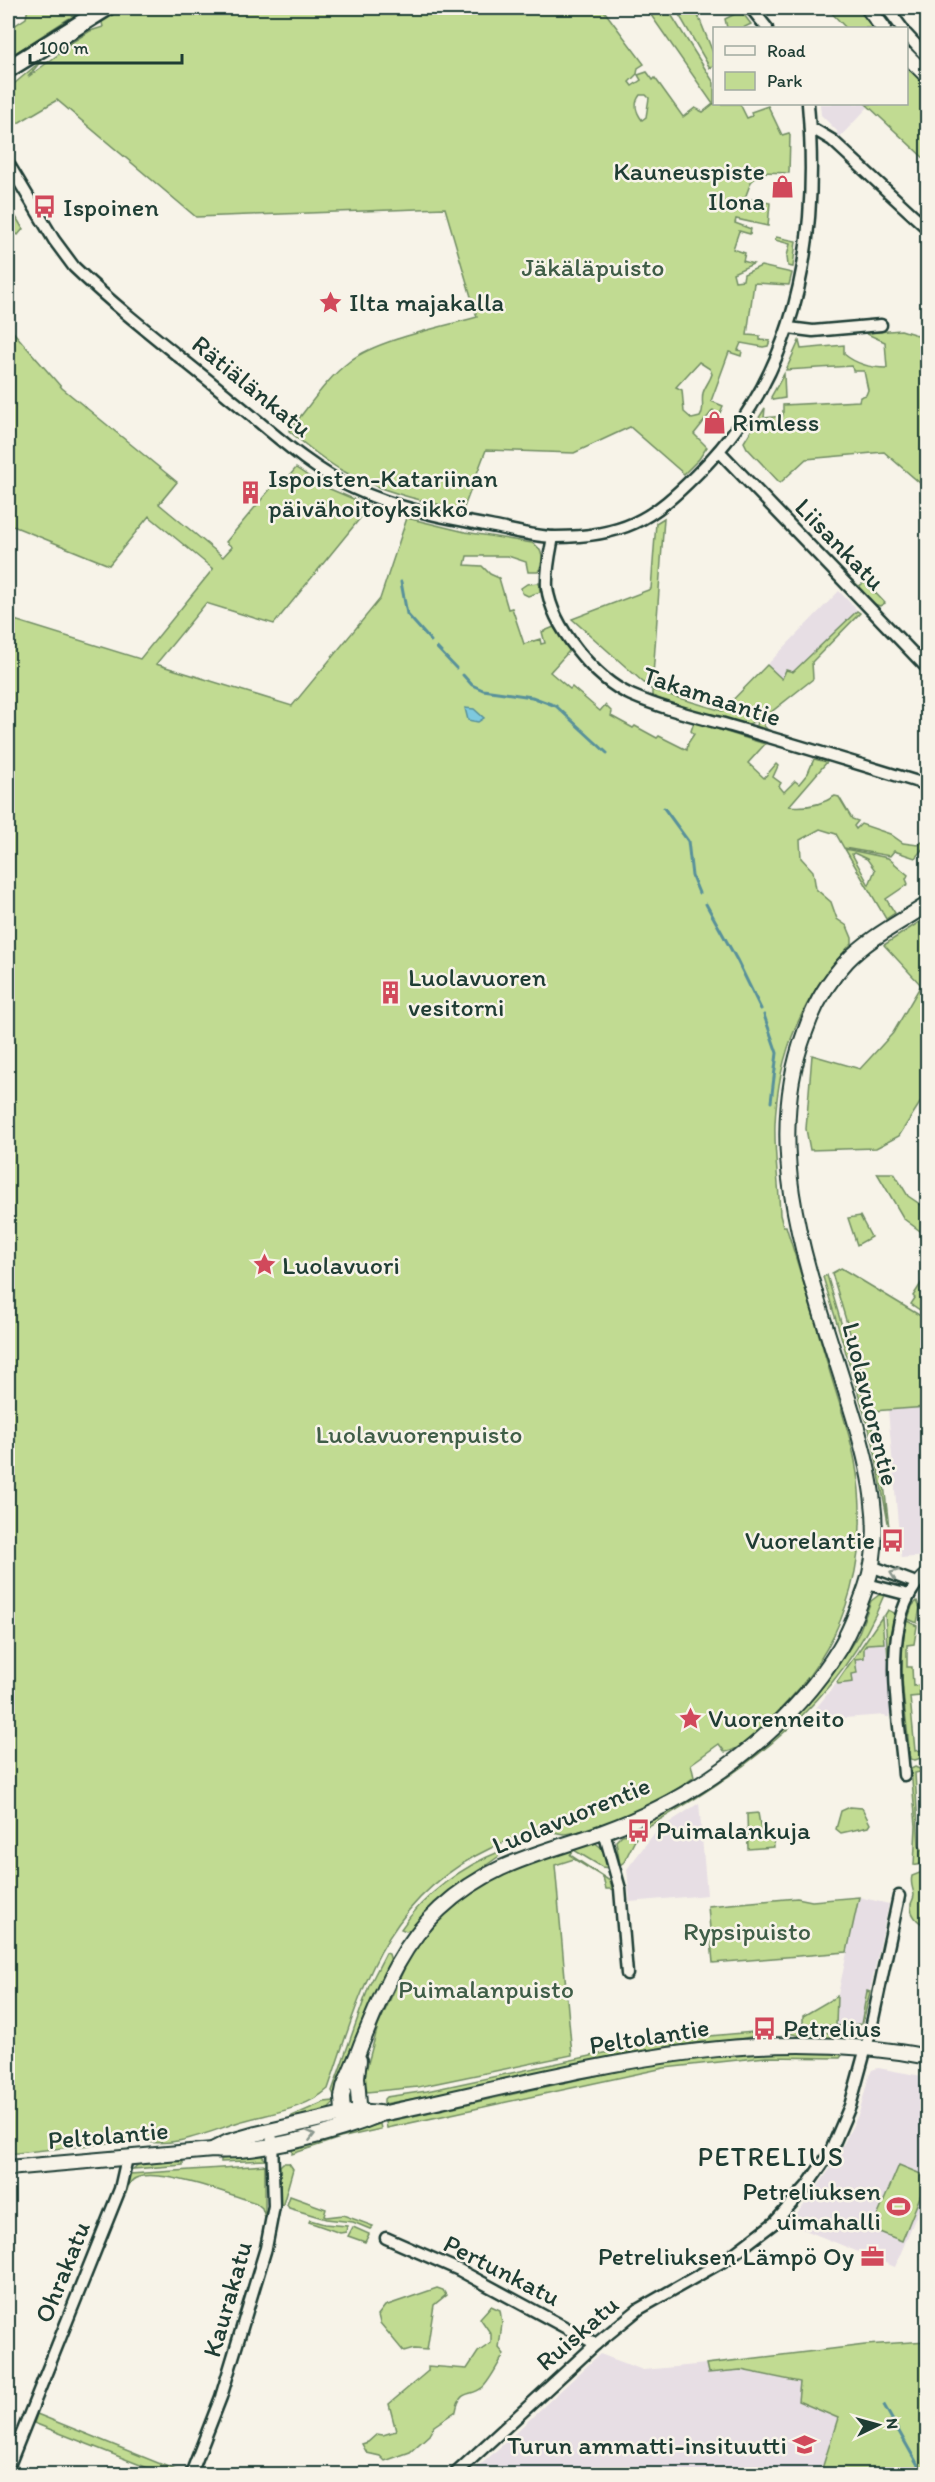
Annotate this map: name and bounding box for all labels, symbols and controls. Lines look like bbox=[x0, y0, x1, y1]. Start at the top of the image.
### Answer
scale bar bbox=[30, 27, 182, 65]
legend bbox=[713, 27, 908, 105]
text: 100 m bbox=[39, 37, 89, 59]
text: Road bbox=[767, 40, 806, 62]
text: Park bbox=[767, 70, 802, 92]
place label: Kauneuspiste Ilona bbox=[613, 155, 765, 217]
shop icon: Kauneuspiste Ilona bbox=[770, 173, 796, 199]
place label: Ispoinen bbox=[63, 191, 159, 223]
bus stop icon: Ispoinen bbox=[32, 194, 58, 220]
park label: Jäkäläpuisto bbox=[522, 251, 664, 283]
place label: Ilta majakalla bbox=[349, 286, 504, 318]
place icon: Ilta majakalla bbox=[318, 289, 344, 315]
street label: Rätiälänkatu bbox=[186, 328, 318, 444]
place label: Rimless bbox=[732, 406, 819, 438]
shop icon: Rimless bbox=[701, 409, 727, 435]
place label: Ispoisten-Katariinan päivähoitoyksikkö bbox=[268, 462, 498, 524]
building icon: Ispoisten-Katariinan päivähoitoyksikkö bbox=[237, 480, 263, 506]
street label: Liisankatu bbox=[788, 491, 892, 597]
street label: Takamaantie bbox=[639, 659, 785, 733]
place label: Luolavuoren vesitorni bbox=[408, 961, 547, 1023]
building icon: Luolavuoren vesitorni bbox=[377, 979, 403, 1005]
place label: Luolavuori bbox=[282, 1249, 400, 1281]
place icon: Luolavuori bbox=[251, 1252, 277, 1278]
street label: Luolavuorentie bbox=[835, 1319, 907, 1489]
park label: Luolavuorenpuisto bbox=[315, 1418, 523, 1450]
place label: Vuorelantie bbox=[745, 1524, 875, 1556]
bus stop icon: Vuorelantie bbox=[880, 1527, 906, 1553]
one-way arrow bbox=[889, 1568, 900, 1581]
place label: Vuorenneito bbox=[708, 1702, 844, 1734]
place icon: Vuorenneito bbox=[677, 1705, 703, 1731]
street label: Luolavuorentie bbox=[487, 1769, 655, 1861]
place label: Puimalankuja bbox=[656, 1814, 811, 1846]
bus stop icon: Puimalankuja bbox=[625, 1817, 651, 1843]
park label: Rypsipuisto bbox=[683, 1915, 811, 1947]
park label: Puimalanpuisto bbox=[398, 1973, 574, 2005]
street label: Peltolantie bbox=[587, 2011, 711, 2061]
place label: Petrelius bbox=[783, 2012, 881, 2044]
bus stop icon: Petrelius bbox=[752, 2015, 778, 2041]
street label: Peltolantie bbox=[46, 2114, 170, 2156]
one-way arrow bbox=[306, 2130, 316, 2142]
district label: PETRELIUS bbox=[698, 2140, 844, 2173]
place label: Petreliuksen uimahalli bbox=[742, 2175, 881, 2237]
sports icon: Petreliuksen uimahalli bbox=[886, 2193, 912, 2219]
street label: Ohrakatu bbox=[27, 2217, 97, 2327]
street label: Pertunkatu bbox=[438, 2227, 566, 2313]
street label: Kaurakatu bbox=[195, 2237, 259, 2361]
place label: Petreliuksen Lämpö Oy bbox=[598, 2240, 854, 2272]
office icon: Petreliuksen Lämpö Oy bbox=[859, 2243, 885, 2269]
street label: Ruiskatu bbox=[529, 2288, 625, 2378]
north arrow bbox=[848, 2395, 908, 2455]
text: N bbox=[883, 2418, 902, 2430]
place label: Turun ammatti-insituutti bbox=[507, 2429, 787, 2461]
school or university icon: Turun ammatti-insituutti bbox=[792, 2432, 818, 2458]

